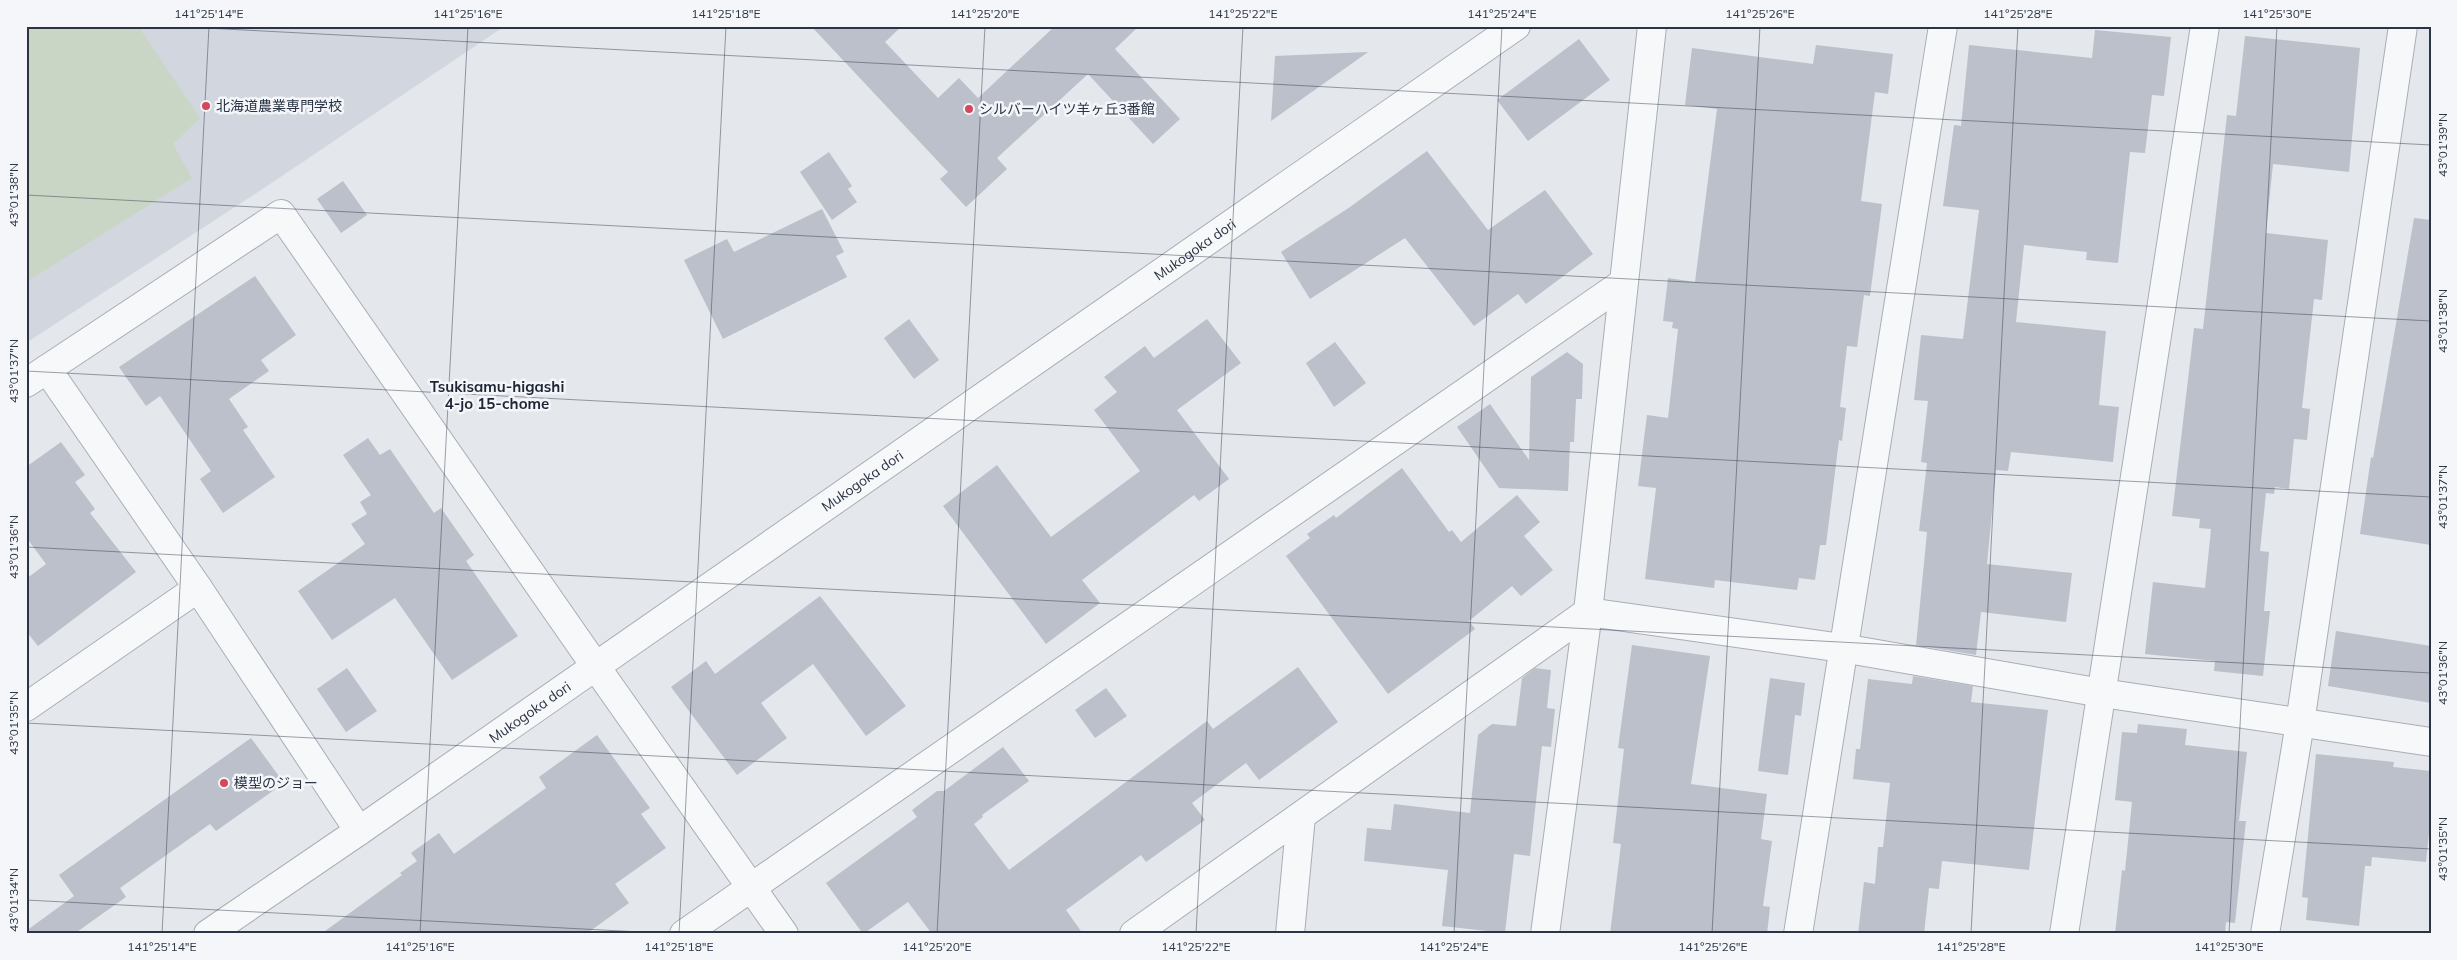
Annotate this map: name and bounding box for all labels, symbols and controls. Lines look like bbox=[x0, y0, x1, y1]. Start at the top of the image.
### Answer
text: 141°25'14"E bbox=[174, 6, 244, 21]
text: 141°25'16"E bbox=[433, 6, 503, 21]
text: 141°25'18"E bbox=[691, 6, 761, 21]
text: 141°25'20"E bbox=[950, 6, 1020, 21]
text: 141°25'22"E bbox=[1208, 6, 1278, 21]
text: 141°25'24"E bbox=[1467, 6, 1537, 21]
text: 141°25'26"E bbox=[1725, 6, 1795, 21]
text: 141°25'28"E bbox=[1983, 6, 2053, 21]
text: 141°25'30"E bbox=[2242, 6, 2312, 21]
place label: 北海道農業専門学校 bbox=[216, 97, 342, 115]
marker: 北海道農業専門学校 bbox=[200, 100, 212, 112]
place label: シルバーハイツ羊ヶ丘3番館 bbox=[979, 100, 1155, 118]
marker: シルバーハイツ羊ヶ丘3番館 bbox=[963, 103, 975, 115]
text: 43°01'39"N bbox=[2435, 113, 2450, 177]
text: 43°01'38"N bbox=[6, 163, 21, 227]
street label: Mukogoka dori bbox=[1150, 215, 1239, 284]
text: 43°01'38"N bbox=[2435, 289, 2450, 353]
text: 43°01'37"N bbox=[6, 339, 21, 403]
district label: Tsukisamu-higashi 4-jo 15-chome bbox=[430, 377, 564, 413]
street label: Mukogoka dori bbox=[818, 446, 907, 515]
text: 43°01'37"N bbox=[2435, 465, 2450, 529]
text: 43°01'36"N bbox=[6, 515, 21, 579]
text: 43°01'36"N bbox=[2435, 641, 2450, 705]
street label: Mukogoka dori bbox=[486, 677, 574, 747]
text: 43°01'35"N bbox=[6, 691, 21, 755]
place label: 模型のジョー bbox=[234, 774, 318, 792]
marker: 模型のジョー bbox=[218, 777, 230, 789]
text: 43°01'35"N bbox=[2435, 817, 2450, 881]
text: 43°01'34"N bbox=[6, 868, 21, 932]
text: 141°25'14"E bbox=[127, 939, 197, 954]
text: 141°25'16"E bbox=[385, 939, 455, 954]
text: 141°25'18"E bbox=[644, 939, 714, 954]
text: 141°25'20"E bbox=[902, 939, 972, 954]
text: 141°25'22"E bbox=[1161, 939, 1231, 954]
text: 141°25'24"E bbox=[1419, 939, 1489, 954]
text: 141°25'26"E bbox=[1678, 939, 1748, 954]
text: 141°25'28"E bbox=[1936, 939, 2006, 954]
text: 141°25'30"E bbox=[2194, 939, 2264, 954]

